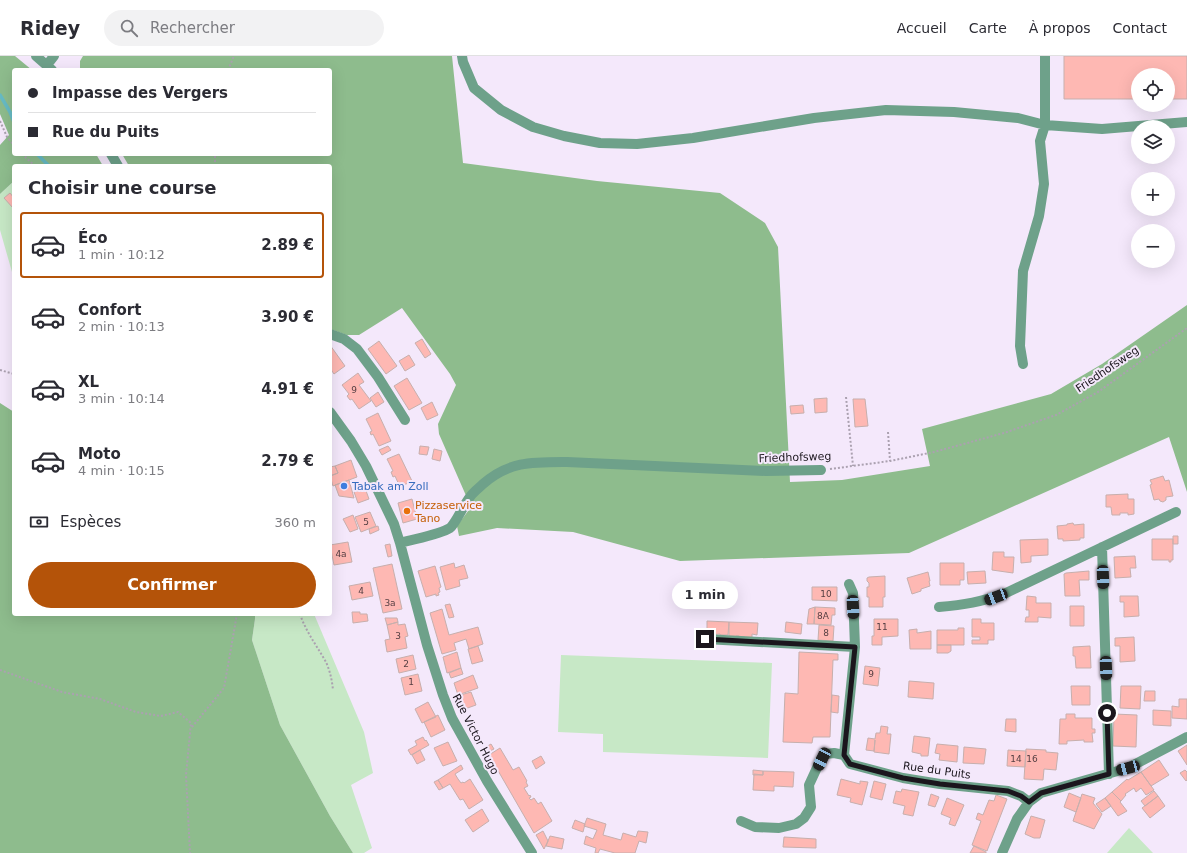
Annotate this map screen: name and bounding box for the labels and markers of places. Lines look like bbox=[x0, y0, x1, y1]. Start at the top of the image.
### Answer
place label: Tabak am Zoll bbox=[351, 480, 429, 493]
marker: Tabak am Zoll bbox=[339, 481, 349, 491]
place label: Pizzaservice Tano bbox=[414, 499, 482, 525]
marker: Pizzaservice Tano bbox=[402, 506, 412, 516]

